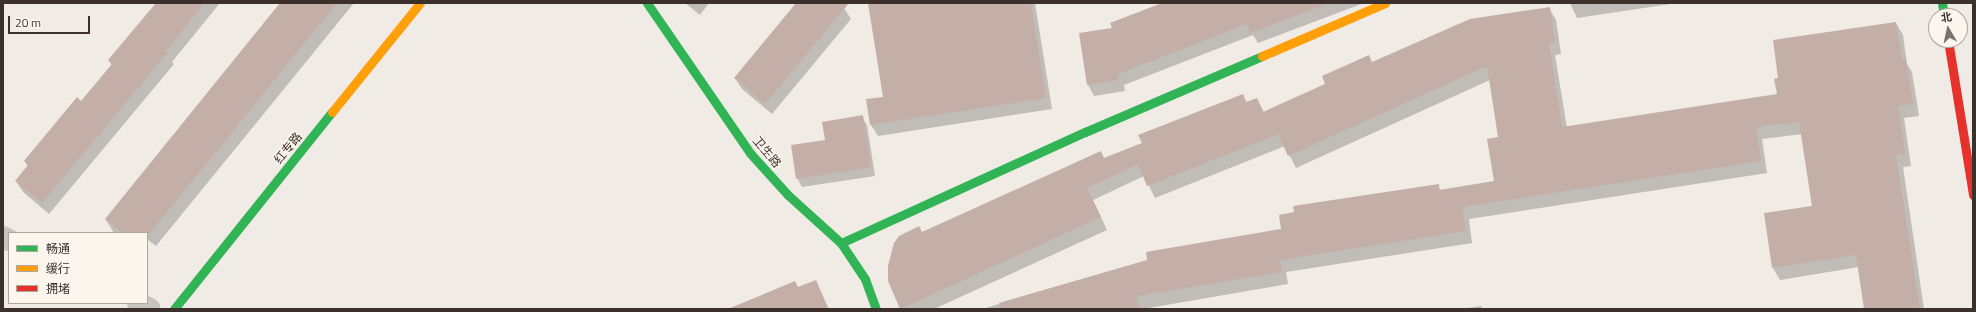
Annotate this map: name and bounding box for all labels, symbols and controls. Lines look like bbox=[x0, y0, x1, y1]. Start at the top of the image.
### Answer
scale bar bbox=[10, 8, 92, 34]
north arrow bbox=[1928, 8, 1968, 48]
text: 北 bbox=[1940, 8, 1953, 26]
text: 20 m bbox=[15, 13, 41, 32]
street label: 红专路 bbox=[271, 129, 305, 167]
street label: 卫生路 bbox=[750, 134, 784, 170]
legend bbox=[8, 232, 148, 304]
text: 畅通 bbox=[46, 239, 70, 258]
text: 缓行 bbox=[46, 259, 70, 278]
text: 拥堵 bbox=[46, 279, 70, 298]

